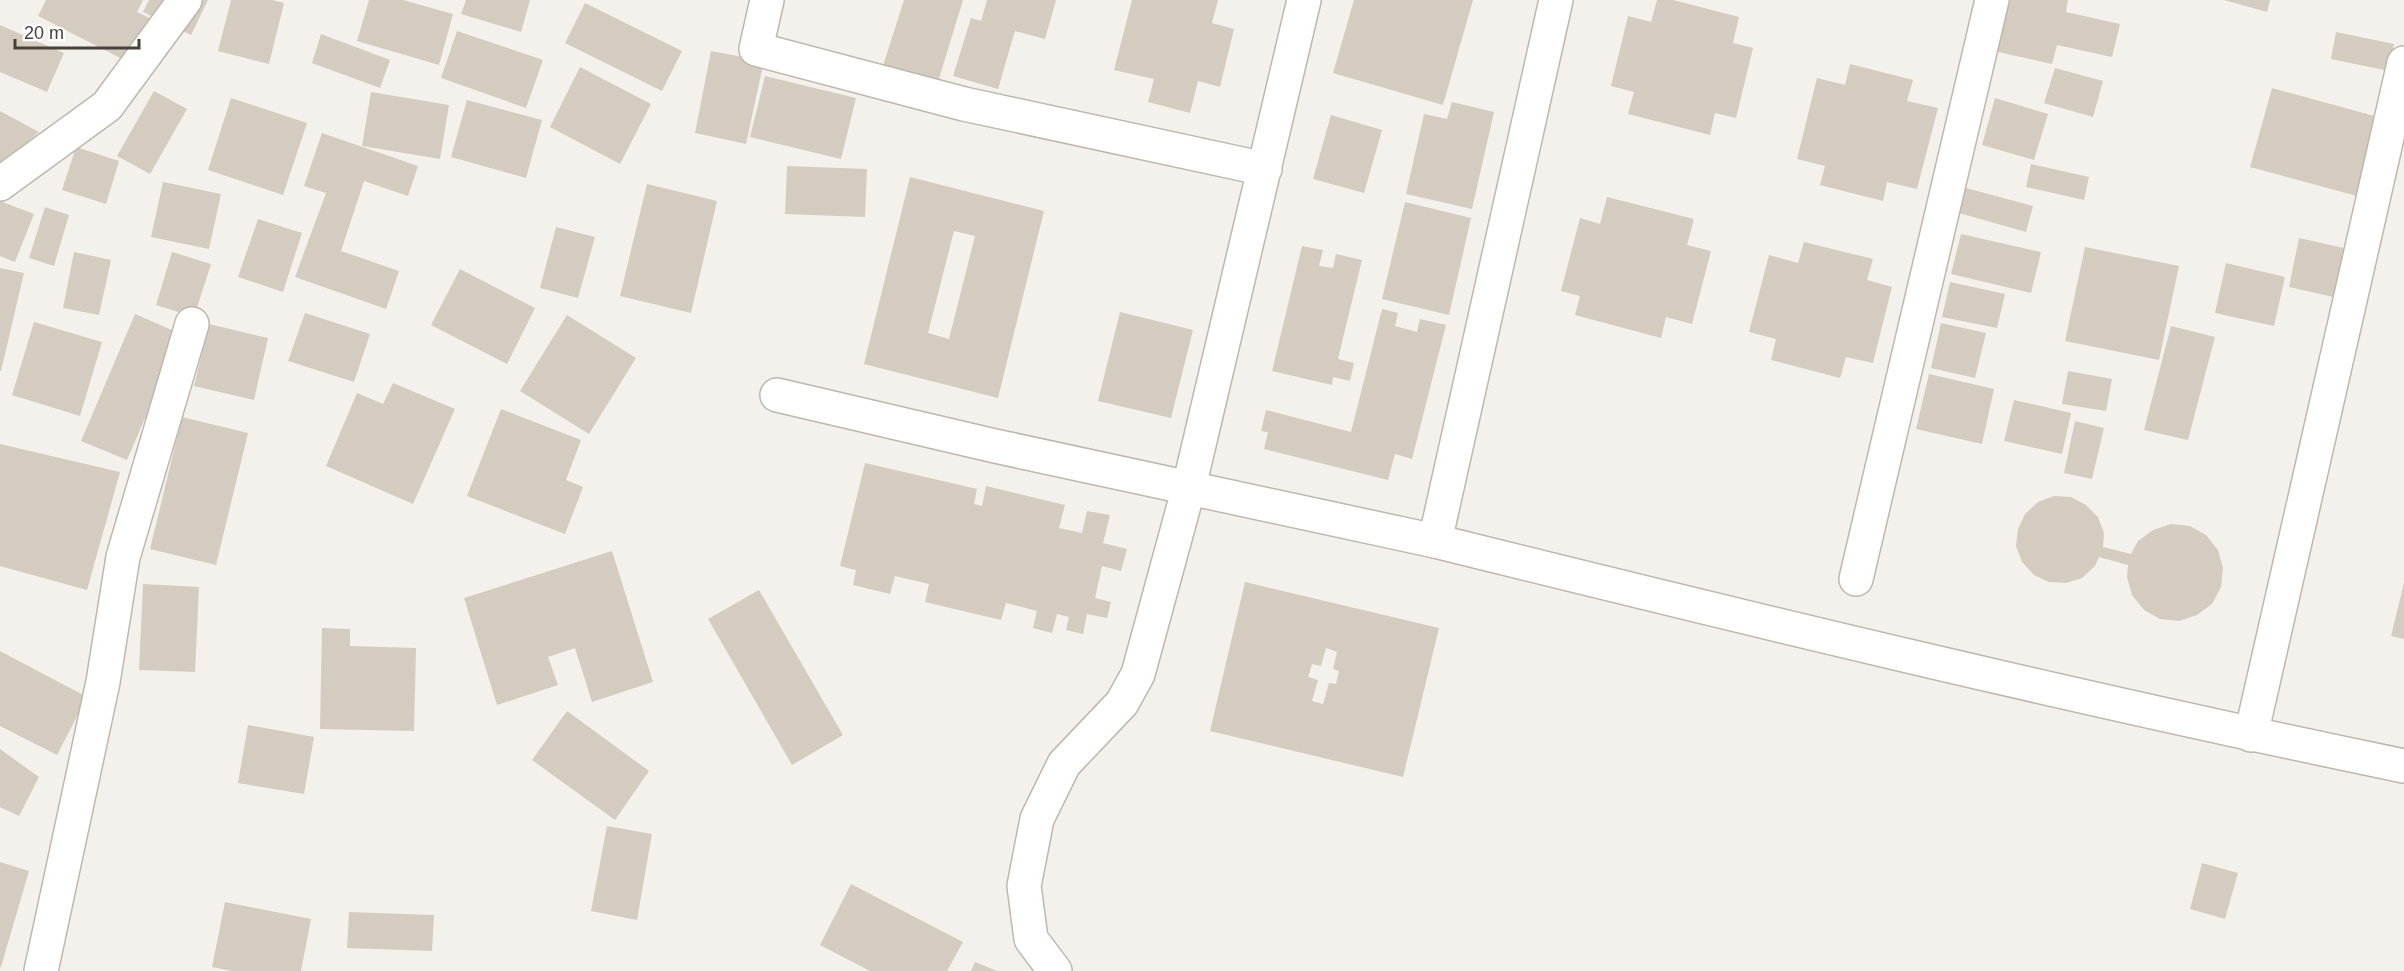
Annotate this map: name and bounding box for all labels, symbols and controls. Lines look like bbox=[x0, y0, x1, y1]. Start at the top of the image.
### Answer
scale bar bbox=[15, 12, 140, 50]
text: 20 m bbox=[24, 23, 64, 43]

